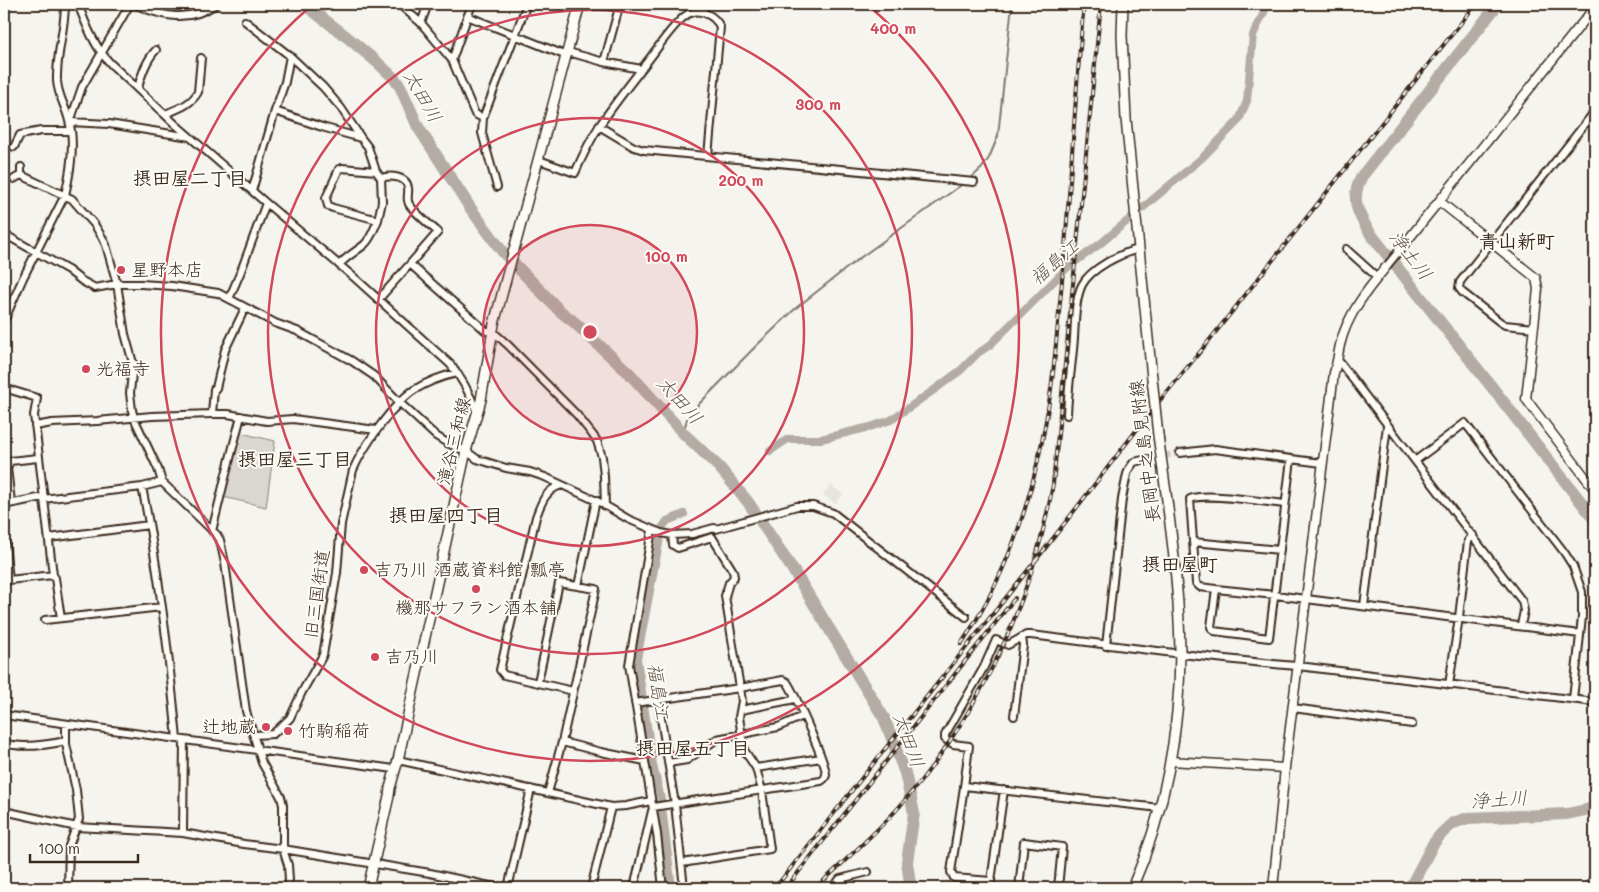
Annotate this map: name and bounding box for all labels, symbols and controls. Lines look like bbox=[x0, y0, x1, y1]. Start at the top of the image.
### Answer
text: 400 m bbox=[870, 18, 916, 38]
water label: 太田川 bbox=[398, 65, 449, 127]
text: 300 m bbox=[795, 94, 841, 114]
district label: 摂田屋二丁目 bbox=[133, 165, 247, 190]
text: 200 m bbox=[719, 170, 764, 190]
water label: 浄土川 bbox=[1384, 225, 1439, 285]
district label: 青山新町 bbox=[1479, 228, 1555, 253]
water label: 福島江 bbox=[1024, 233, 1084, 290]
text: 100 m bbox=[644, 246, 688, 266]
place label: 星野本店 bbox=[131, 257, 203, 281]
marker: 星野本店 bbox=[115, 264, 127, 276]
centre of rings bbox=[581, 323, 599, 341]
place label: 光福寺 bbox=[96, 356, 150, 380]
marker: 光福寺 bbox=[80, 363, 92, 375]
water label: 太田川 bbox=[652, 370, 709, 429]
street label: 長岡中之島見附線 bbox=[1123, 378, 1165, 524]
street label: 滝谷三和線 bbox=[430, 394, 476, 487]
district label: 摂田屋三丁目 bbox=[238, 446, 352, 471]
district label: 摂田屋四丁目 bbox=[389, 502, 503, 527]
street label: 旧三国街道 bbox=[298, 548, 334, 640]
district label: 摂田屋町 bbox=[1142, 551, 1218, 576]
place label: 吉乃川 酒蔵資料館 瓢亭 bbox=[374, 557, 566, 581]
marker: 吉乃川 酒蔵資料館 瓢亭 bbox=[358, 564, 370, 576]
marker: 機那サフラン酒本舗 bbox=[470, 583, 482, 595]
place label: 機那サフラン酒本舗 bbox=[395, 595, 557, 619]
place label: 吉乃川 bbox=[385, 644, 439, 668]
marker: 吉乃川 bbox=[369, 651, 381, 663]
water label: 福島江 bbox=[643, 661, 676, 722]
water label: 太田川 bbox=[888, 709, 931, 771]
place label: 辻地蔵 bbox=[202, 714, 256, 738]
place label: 竹駒稲荷 bbox=[298, 718, 370, 742]
marker: 辻地蔵 bbox=[260, 721, 272, 733]
marker: 竹駒稲荷 bbox=[282, 725, 294, 737]
district label: 摂田屋五丁目 bbox=[636, 735, 750, 760]
water label: 浄土川 bbox=[1470, 784, 1528, 813]
scale bar bbox=[30, 832, 138, 864]
text: 100 m bbox=[38, 838, 80, 858]

